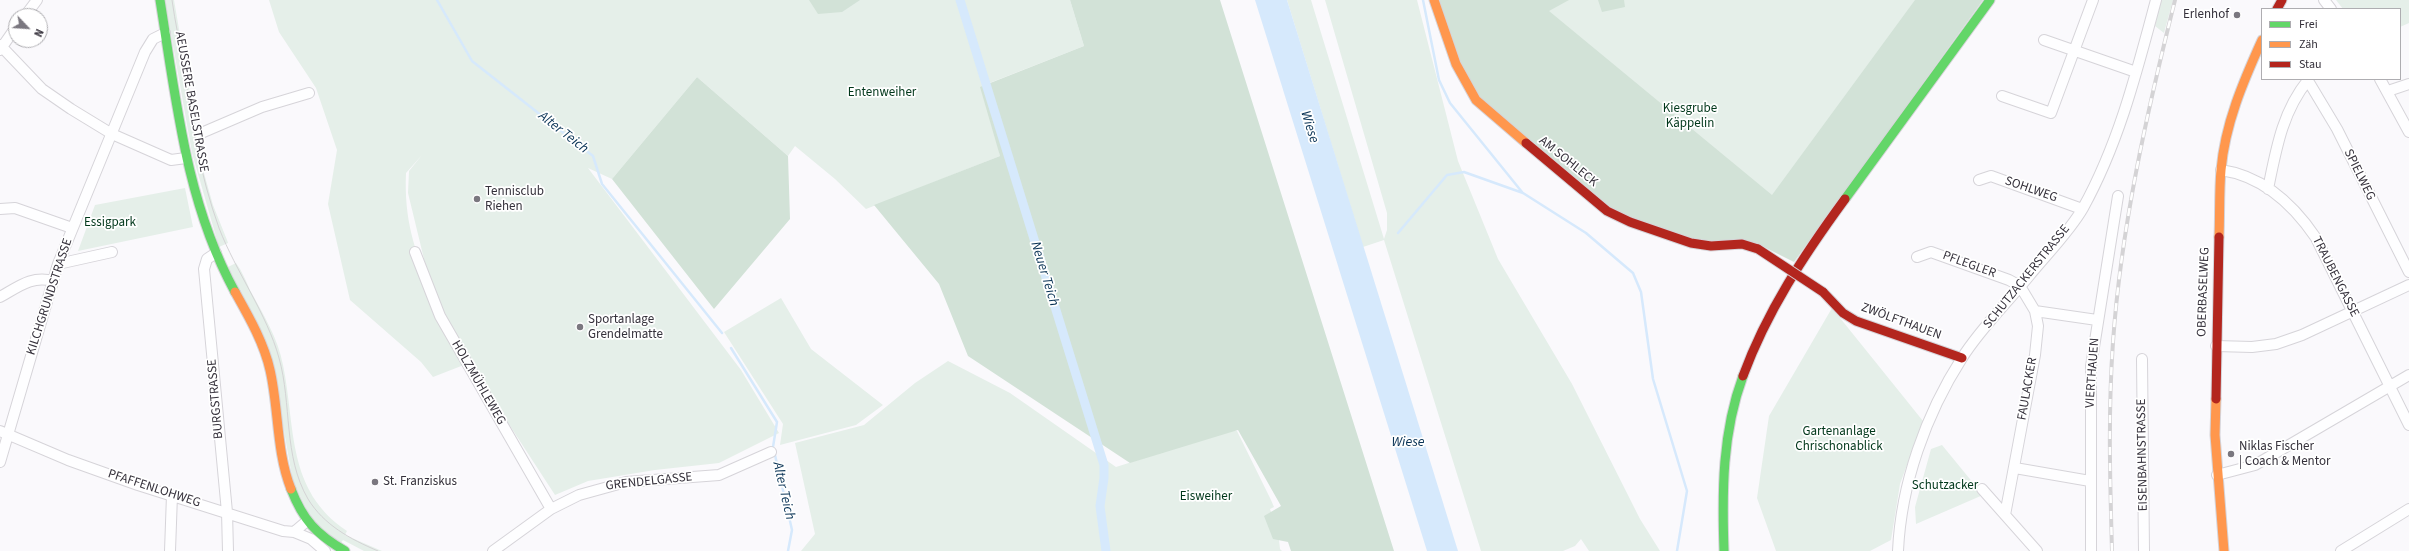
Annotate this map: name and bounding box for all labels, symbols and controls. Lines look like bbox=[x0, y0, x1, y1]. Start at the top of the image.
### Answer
place label: Erlenhof bbox=[2183, 7, 2229, 23]
north arrow bbox=[8, 8, 48, 48]
legend bbox=[2261, 8, 2401, 80]
marker: Erlenhof bbox=[2232, 10, 2242, 20]
text: Frei bbox=[2299, 16, 2318, 33]
text: N bbox=[30, 26, 47, 39]
street label: AEUSSERE BASELSTRASSE bbox=[171, 30, 211, 174]
text: Zäh bbox=[2299, 36, 2318, 53]
text: Stau bbox=[2299, 56, 2322, 73]
park label: Entenweiher bbox=[848, 85, 916, 101]
park label: Kiesgrube Käppelin bbox=[1663, 101, 1717, 132]
water label: Alter Teich bbox=[535, 108, 591, 158]
water label: Wiese bbox=[1296, 109, 1322, 145]
street label: AM SOHLECK bbox=[1535, 134, 1601, 190]
street label: SPIELWEG bbox=[2340, 147, 2378, 203]
street label: SOHLWEG bbox=[2003, 174, 2059, 206]
place label: Tennisclub Riehen bbox=[485, 184, 544, 215]
marker: Tennisclub Riehen bbox=[472, 194, 482, 204]
park label: Essigpark bbox=[84, 215, 136, 231]
street label: SCHUTZACKERSTRASSE bbox=[1980, 222, 2074, 332]
street label: TRAUBENGASSE bbox=[2308, 234, 2362, 320]
street label: KILCHGRUNDSTRASSE bbox=[24, 237, 76, 357]
water label: Neuer Teich bbox=[1026, 240, 1062, 308]
street label: OBERBASELWEG bbox=[2195, 247, 2213, 337]
street label: PFLEGLER bbox=[1940, 248, 1998, 282]
street label: ZWÖLFTHAUEN bbox=[1859, 300, 1943, 344]
place label: Sportanlage Grendelmatte bbox=[588, 312, 663, 343]
marker: Sportanlage Grendelmatte bbox=[575, 322, 585, 332]
street label: VIERTHAUEN bbox=[2083, 337, 2103, 409]
street label: HOLZMÜHLEWEG bbox=[447, 338, 509, 428]
street label: FAULACKER bbox=[2015, 356, 2041, 422]
street label: BURGSTRASSE bbox=[205, 358, 227, 440]
street label: EISENBAHNSTRASSE bbox=[2134, 399, 2152, 511]
park label: Gartenanlage Chrischonablick bbox=[1795, 424, 1883, 455]
water label: Wiese bbox=[1392, 435, 1424, 451]
place label: Niklas Fischer | Coach & Mentor bbox=[2239, 439, 2330, 470]
marker: Niklas Fischer | Coach & Mentor bbox=[2226, 449, 2236, 459]
water label: Alter Teich bbox=[768, 460, 798, 522]
street label: PFAFFENLOHWEG bbox=[106, 467, 202, 511]
street label: GRENDELGASSE bbox=[605, 470, 693, 494]
place label: St. Franziskus bbox=[383, 474, 457, 490]
marker: St. Franziskus bbox=[370, 477, 380, 487]
park label: Schutzacker bbox=[1912, 478, 1978, 494]
park label: Eisweiher bbox=[1180, 489, 1232, 505]

